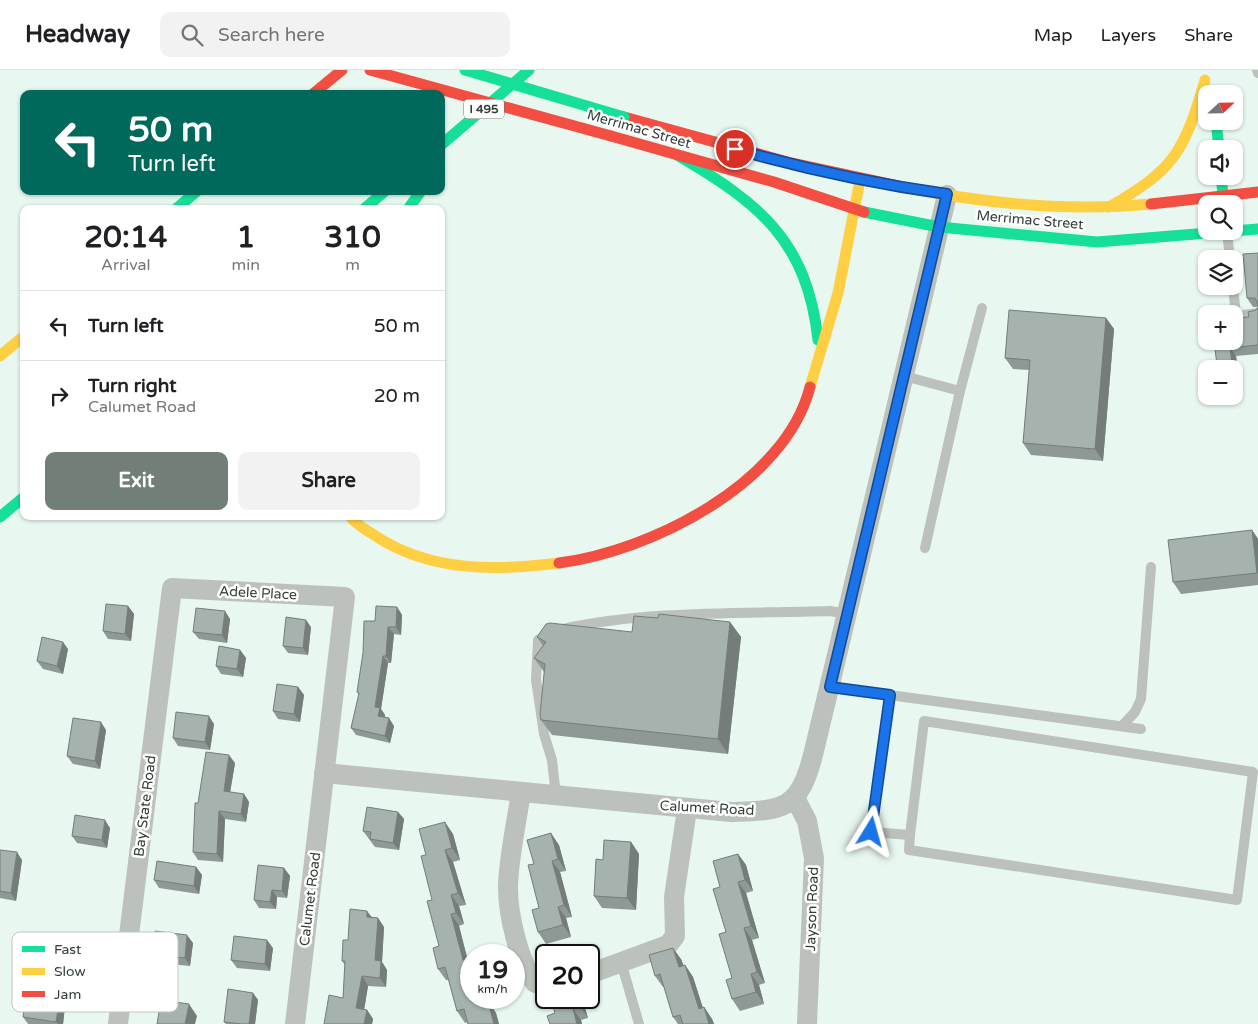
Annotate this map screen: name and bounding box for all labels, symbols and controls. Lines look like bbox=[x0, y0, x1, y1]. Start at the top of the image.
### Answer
search box bbox=[160, 12, 510, 57]
text: Headway bbox=[25, 20, 130, 49]
icon: search bbox=[178, 21, 206, 49]
text: Search here bbox=[218, 24, 325, 46]
text: Map bbox=[1034, 24, 1073, 46]
text: Layers bbox=[1101, 24, 1156, 46]
text: Share bbox=[1184, 24, 1233, 46]
north arrow bbox=[1198, 85, 1242, 130]
map controls bbox=[1198, 85, 1243, 405]
road number: I 495 bbox=[464, 100, 504, 118]
street label: Merrimac Street bbox=[585, 106, 694, 152]
text: 50 m bbox=[128, 109, 213, 151]
icon: left bbox=[45, 110, 110, 175]
pin bbox=[714, 128, 756, 170]
icon: arrive bbox=[721, 135, 749, 163]
button: sound bbox=[1198, 140, 1243, 185]
text: Turn left bbox=[128, 151, 216, 177]
button: search bbox=[1198, 195, 1243, 240]
street label: Merrimac Street bbox=[976, 207, 1085, 233]
text: 20:14 bbox=[84, 219, 167, 256]
text: 1 bbox=[236, 219, 255, 256]
text: 310 bbox=[324, 219, 381, 256]
button: layers bbox=[1198, 250, 1243, 295]
text: Arrival bbox=[101, 255, 151, 275]
text: min bbox=[232, 255, 260, 275]
text: m bbox=[345, 255, 360, 275]
button: + bbox=[1198, 305, 1243, 350]
icon: left bbox=[45, 312, 73, 340]
text: Turn left bbox=[88, 315, 164, 337]
text: 50 m bbox=[374, 315, 420, 337]
button: − bbox=[1198, 360, 1243, 405]
text: Turn right bbox=[88, 375, 176, 397]
icon: right bbox=[45, 382, 73, 410]
text: 20 m bbox=[374, 385, 420, 407]
text: Calumet Road bbox=[88, 397, 196, 417]
button: Exit bbox=[45, 452, 228, 510]
button: Share bbox=[238, 452, 420, 510]
street label: Adele Place bbox=[219, 582, 298, 604]
street label: Bay State Road bbox=[130, 754, 160, 858]
street label: Calumet Road bbox=[659, 797, 755, 819]
position arrow bbox=[844, 805, 896, 857]
street label: Calumet Road bbox=[296, 851, 324, 947]
street label: Jayson Road bbox=[802, 867, 822, 951]
legend bbox=[12, 932, 178, 1012]
text: Fast bbox=[54, 941, 82, 958]
speed limit sign: 20 bbox=[535, 944, 600, 1009]
text: 19 bbox=[477, 955, 508, 985]
text: Slow bbox=[54, 963, 86, 980]
text: km/h bbox=[477, 982, 508, 996]
text: Jam bbox=[54, 986, 81, 1003]

